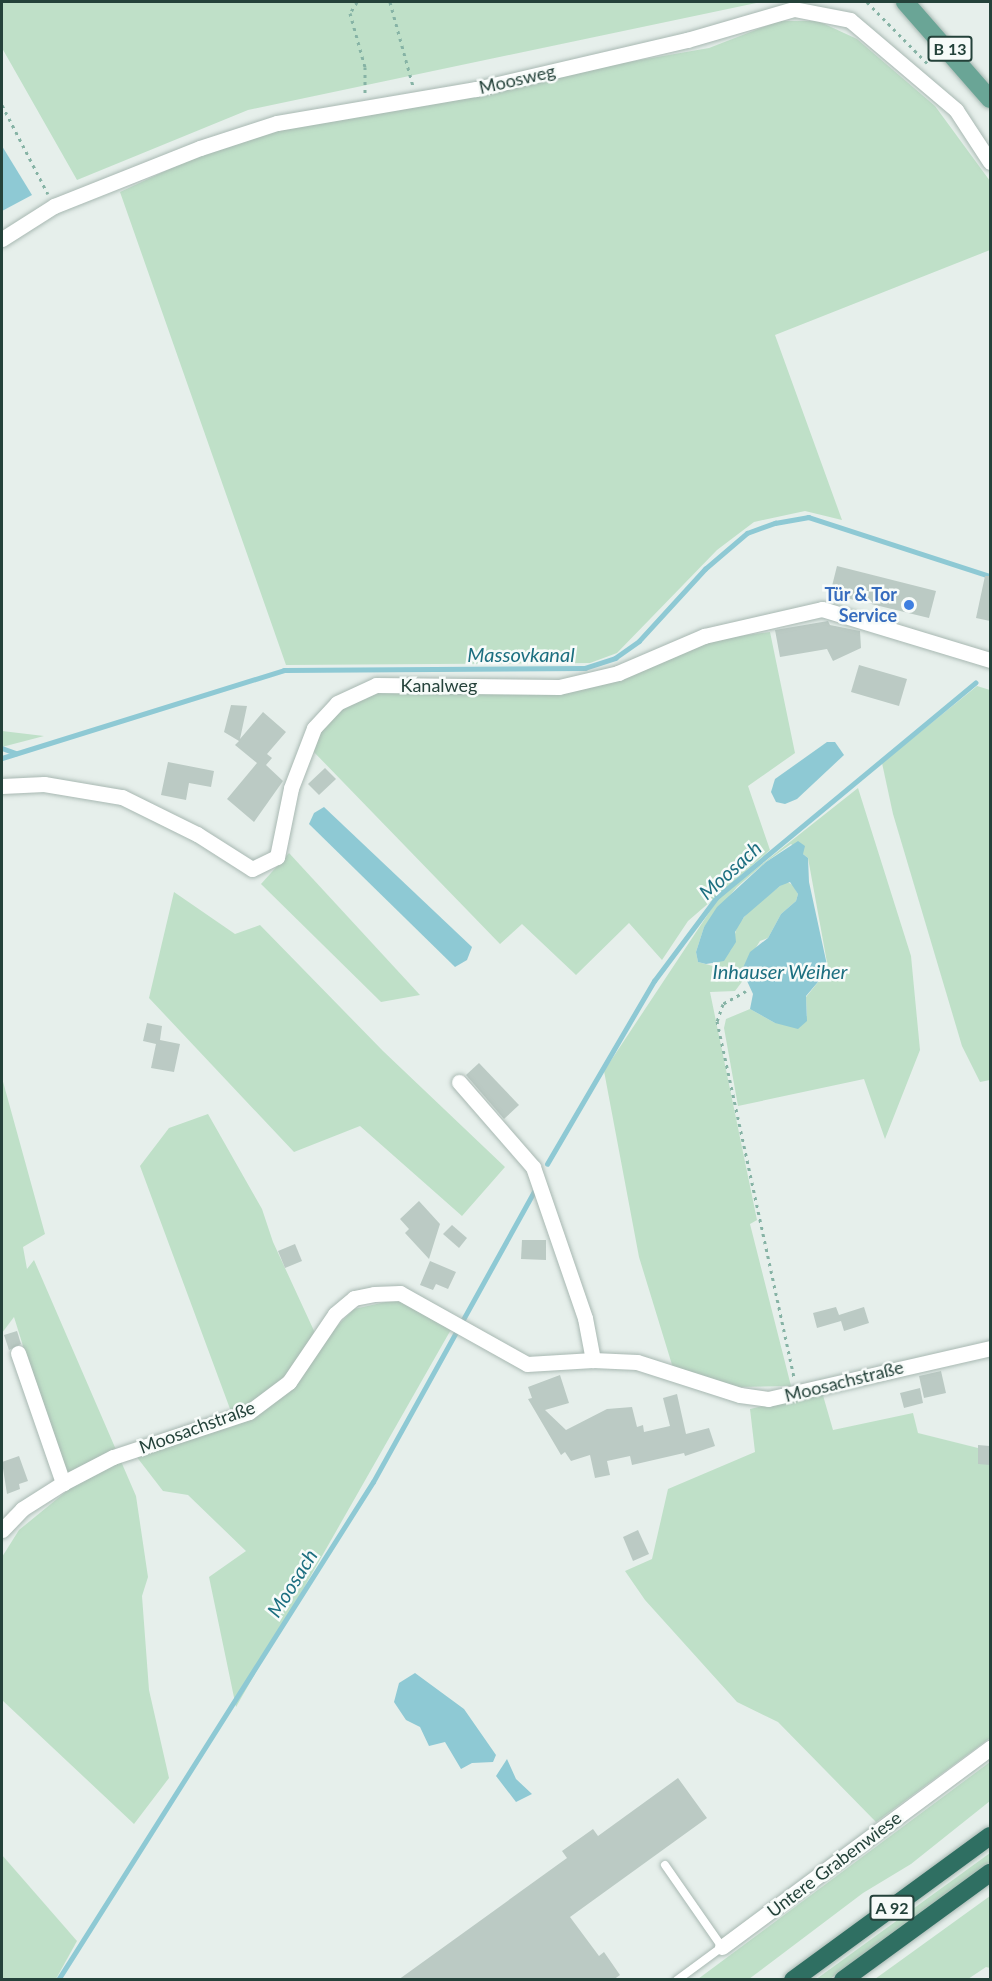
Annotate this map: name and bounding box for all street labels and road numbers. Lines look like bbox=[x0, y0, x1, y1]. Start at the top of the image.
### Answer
road number: B 13 bbox=[928, 36, 972, 62]
street label: Moosweg bbox=[477, 60, 557, 98]
street label: Kanalweg bbox=[401, 674, 477, 696]
street label: Moosachstraße bbox=[782, 1356, 906, 1406]
street label: Moosachstraße bbox=[136, 1396, 258, 1458]
street label: Untere Grabenwiese bbox=[763, 1807, 905, 1921]
road number: A 92 bbox=[868, 1895, 916, 1921]

